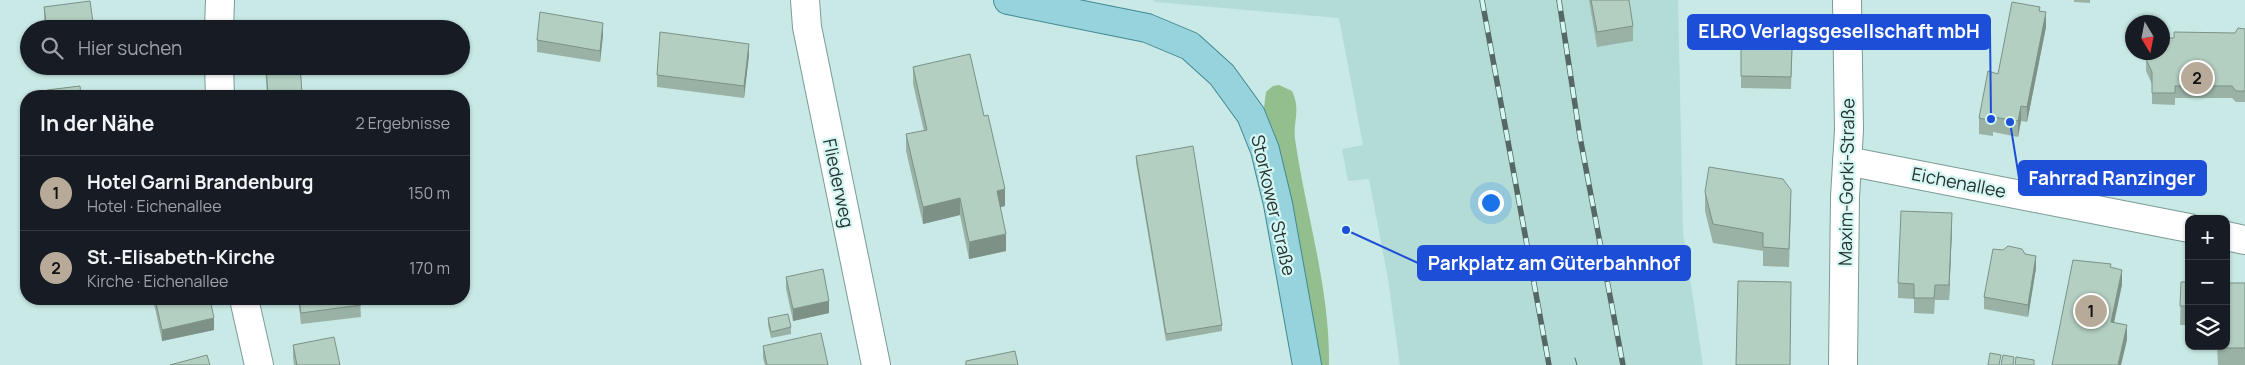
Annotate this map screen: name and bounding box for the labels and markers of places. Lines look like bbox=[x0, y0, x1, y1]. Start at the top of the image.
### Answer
callout: ELRO Verlagsgesellschaft mbH bbox=[1688, 15, 1990, 49]
pin: 2 bbox=[2181, 59, 2213, 97]
callout: Fahrrad Ranzinger bbox=[2019, 161, 2206, 195]
callout: Parkplatz am Güterbahnhof bbox=[1418, 246, 1690, 280]
pin: 1 bbox=[2075, 292, 2107, 330]

